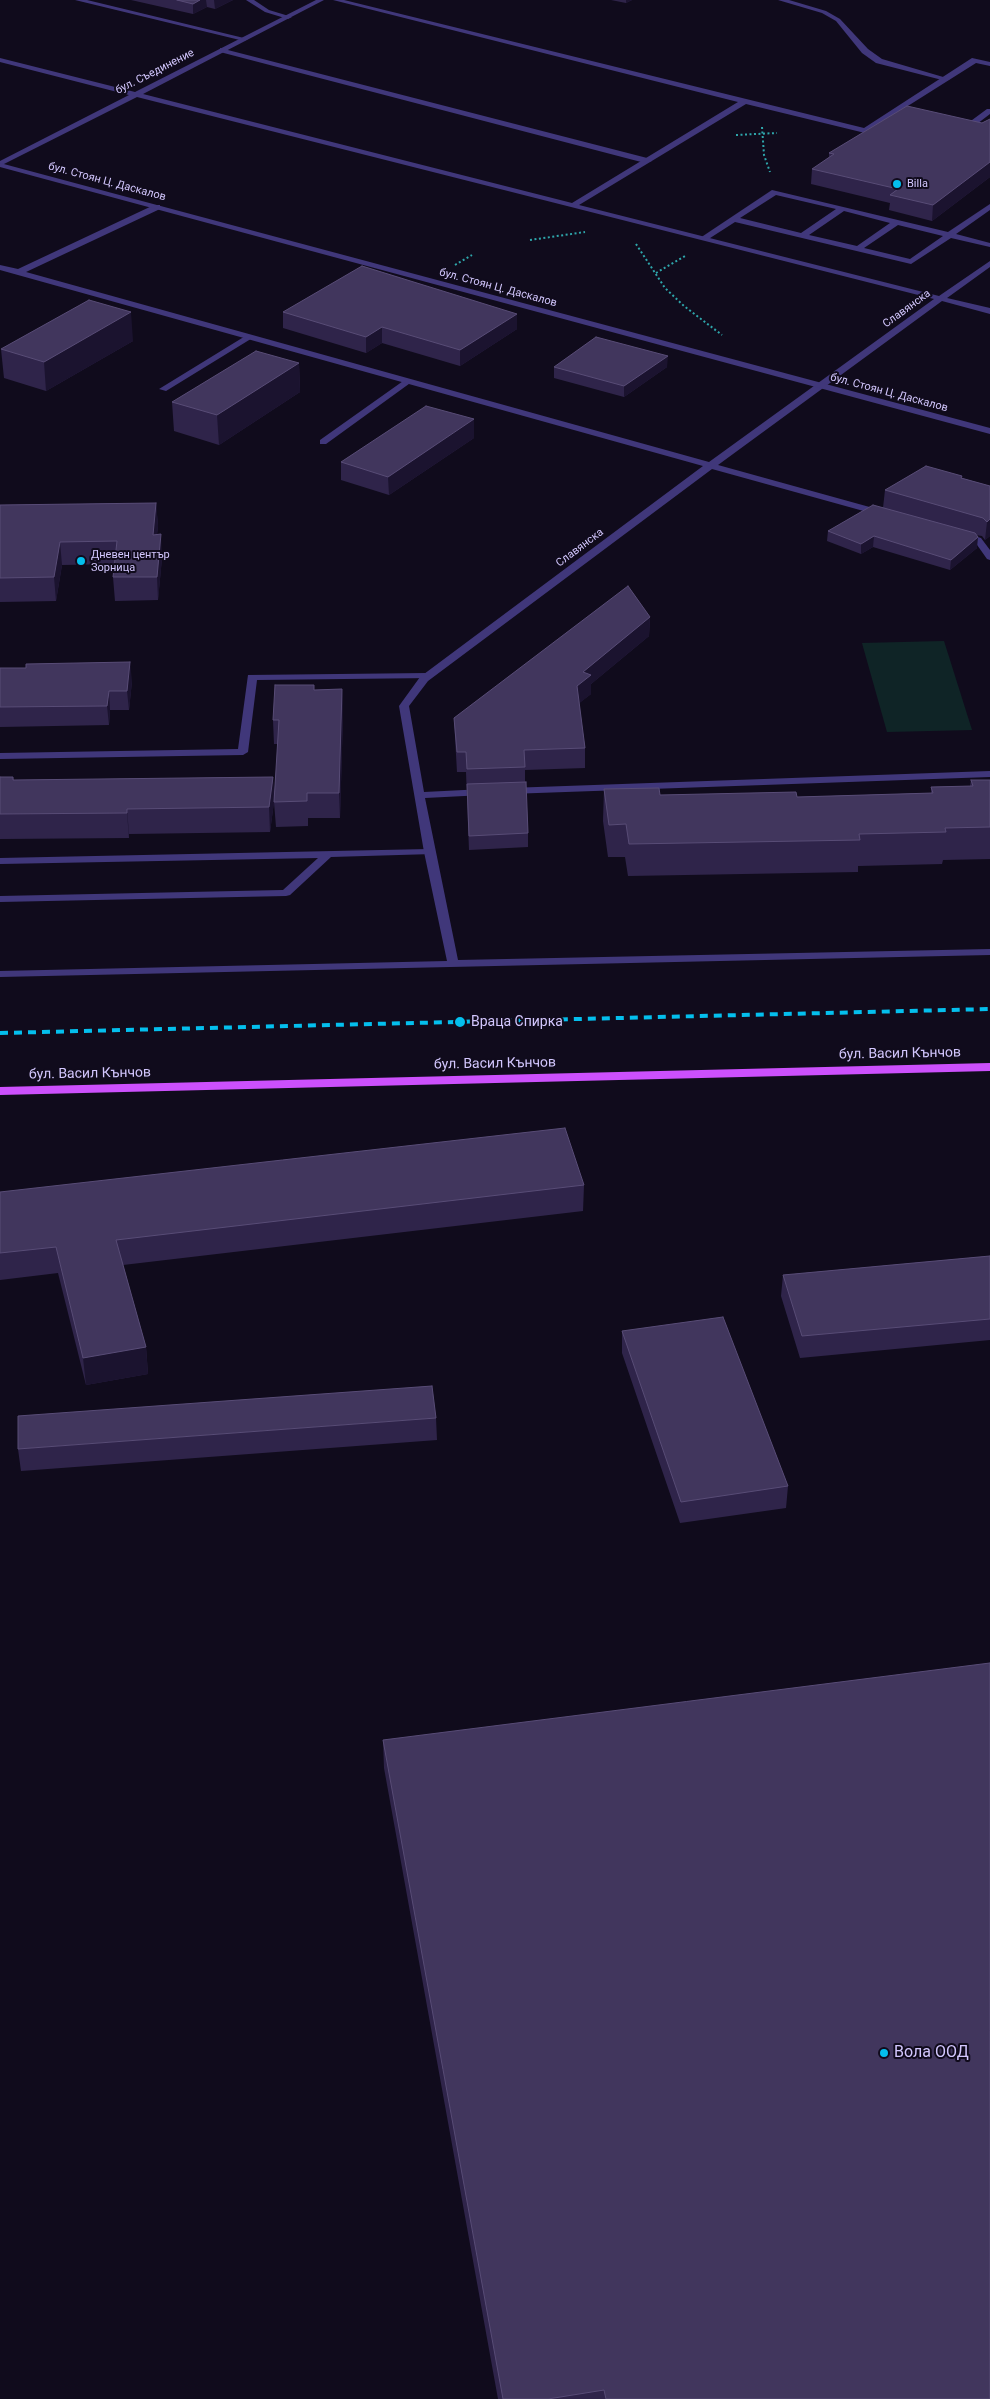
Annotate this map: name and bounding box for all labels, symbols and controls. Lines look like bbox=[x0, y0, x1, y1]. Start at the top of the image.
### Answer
street label: бул. Съединение bbox=[113, 46, 197, 98]
street label: бул. Стоян Ц. Даскалов bbox=[47, 160, 167, 204]
place label: Billa bbox=[907, 177, 928, 191]
marker: Billa bbox=[891, 178, 903, 190]
street label: бул. Стоян Ц. Даскалов bbox=[438, 266, 558, 310]
street label: Славянска bbox=[881, 287, 933, 331]
street label: бул. Стоян Ц. Даскалов bbox=[829, 371, 949, 415]
street label: Славянска bbox=[554, 526, 606, 570]
place label: Дневен център Зорница bbox=[91, 548, 170, 574]
marker: Дневен център Зорница bbox=[75, 555, 87, 567]
place label: Враца Спирка bbox=[471, 1014, 563, 1030]
marker: Враца Спирка bbox=[453, 1015, 467, 1029]
street label: бул. Васил Кънчов bbox=[839, 1045, 961, 1063]
street label: бул. Васил Кънчов bbox=[434, 1055, 556, 1073]
street label: бул. Васил Кънчов bbox=[29, 1065, 151, 1083]
place label: Вола ООД bbox=[894, 2043, 969, 2063]
marker: Вола ООД bbox=[878, 2047, 890, 2059]

